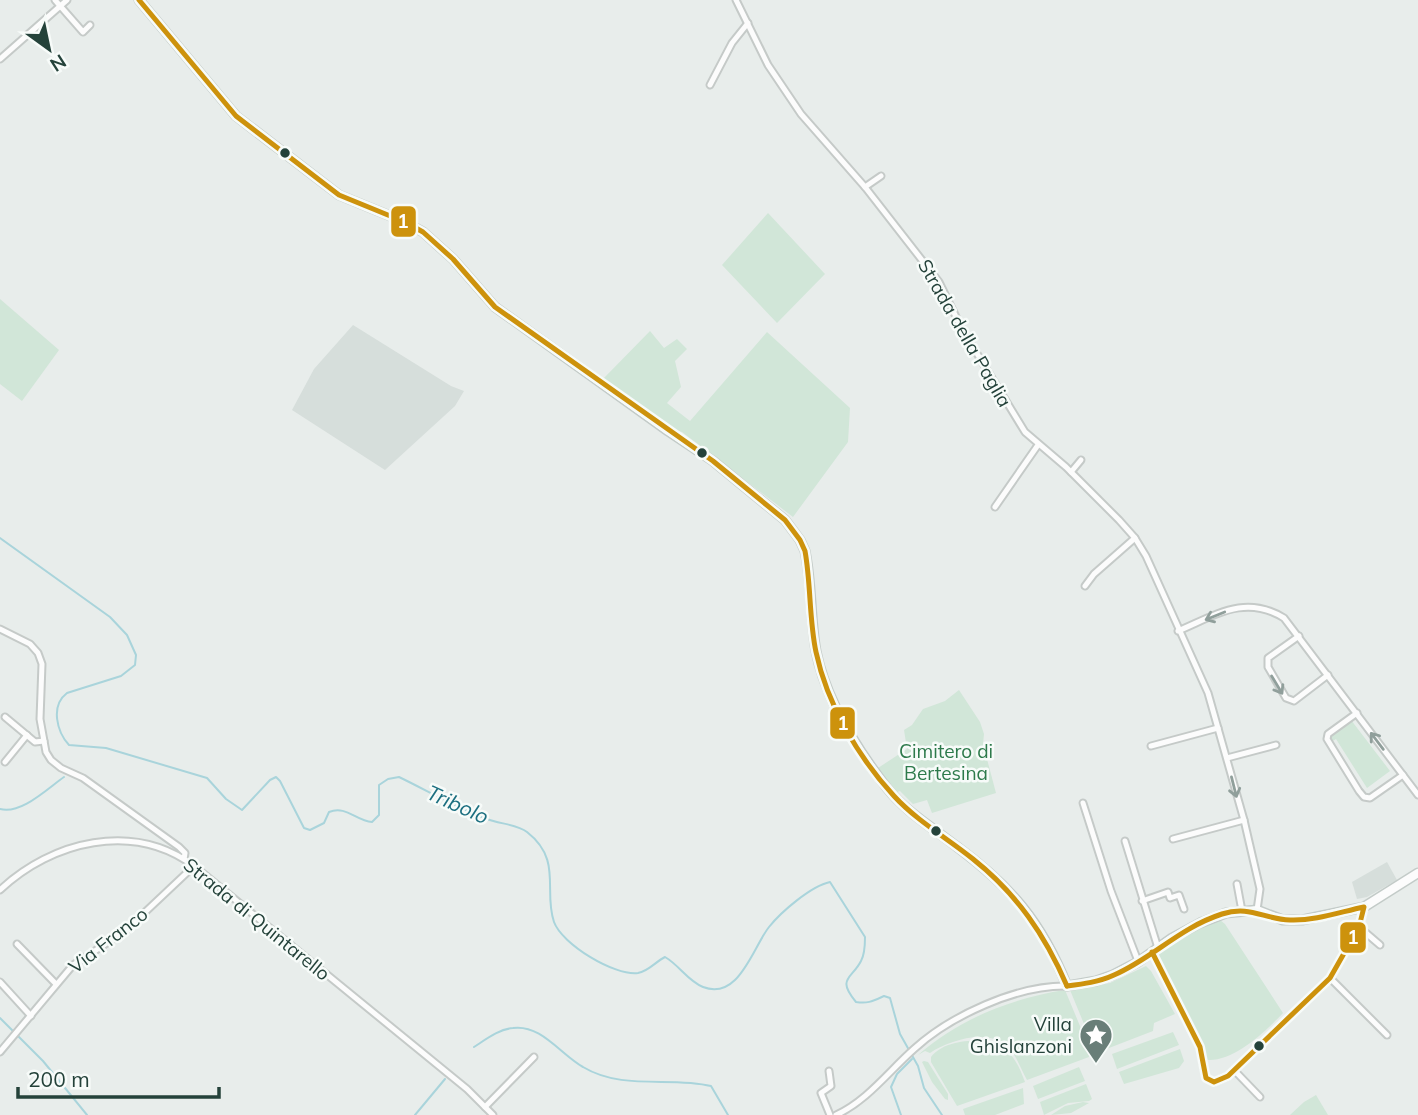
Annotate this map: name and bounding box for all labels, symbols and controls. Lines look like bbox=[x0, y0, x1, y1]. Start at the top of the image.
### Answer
north arrow bbox=[14, 14, 84, 84]
text: N bbox=[46, 49, 71, 77]
unlabelled marker bbox=[278, 146, 292, 160]
line badge: 1 bbox=[390, 205, 417, 238]
text: 1 bbox=[397, 209, 409, 233]
street label: Strada della Paglia bbox=[913, 255, 1017, 411]
unlabelled marker bbox=[695, 446, 709, 460]
one-way arrow bbox=[1205, 610, 1227, 623]
one-way arrow bbox=[1271, 674, 1285, 694]
line badge: 1 bbox=[829, 706, 856, 740]
text: 1 bbox=[837, 711, 849, 735]
one-way arrow bbox=[1370, 731, 1385, 750]
park label: Cimitero di Bertesina bbox=[899, 739, 993, 785]
one-way arrow bbox=[1228, 775, 1241, 798]
water label: Tribolo bbox=[423, 779, 493, 829]
unlabelled marker bbox=[929, 824, 943, 838]
street label: Strada di Quintarello bbox=[179, 853, 335, 985]
street label: Via Franco bbox=[64, 902, 152, 978]
line badge: 1 bbox=[1339, 921, 1367, 954]
text: 1 bbox=[1347, 925, 1359, 949]
place label: Villa Ghislanzoni bbox=[970, 1012, 1072, 1058]
place icon: Villa Ghislanzoni bbox=[1077, 1016, 1115, 1065]
unlabelled marker bbox=[1252, 1039, 1266, 1053]
scale bar bbox=[18, 1056, 219, 1100]
text: 200 m bbox=[28, 1066, 90, 1092]

